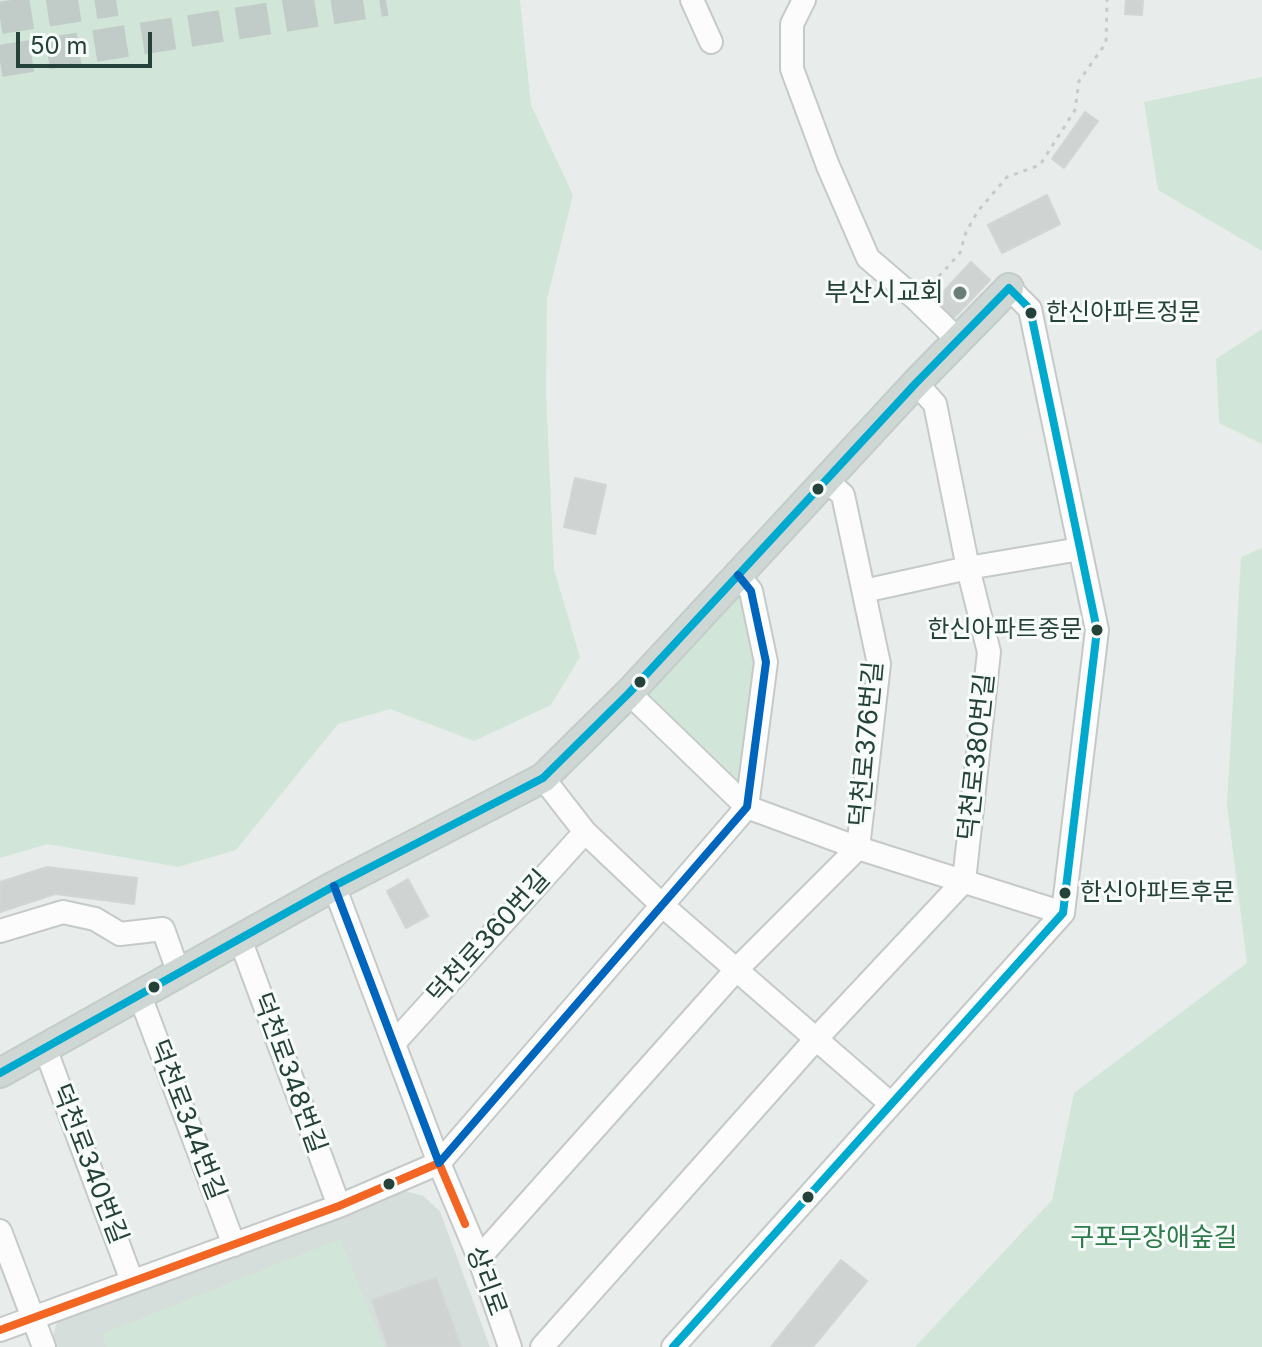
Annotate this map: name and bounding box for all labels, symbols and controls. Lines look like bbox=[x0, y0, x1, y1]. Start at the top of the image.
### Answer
scale bar bbox=[20, 16, 156, 66]
text: 50 m bbox=[30, 31, 88, 60]
place label: 부산시교회 bbox=[824, 277, 944, 309]
marker: 부산시교회 bbox=[951, 284, 969, 302]
place label: 한신아파트정문 bbox=[1046, 299, 1201, 327]
marker: 한신아파트정문 bbox=[1023, 305, 1039, 321]
unlabelled marker bbox=[810, 481, 826, 497]
place label: 한신아파트중문 bbox=[927, 616, 1082, 644]
marker: 한신아파트중문 bbox=[1089, 622, 1105, 638]
street label: 덕천로376번길 bbox=[844, 660, 890, 828]
street label: 덕천로380번길 bbox=[953, 672, 1001, 842]
unlabelled marker bbox=[632, 674, 648, 690]
street label: 덕천로360번길 bbox=[421, 864, 557, 1010]
place label: 한신아파트후문 bbox=[1080, 879, 1235, 907]
marker: 한신아파트후문 bbox=[1057, 885, 1073, 901]
unlabelled marker bbox=[146, 979, 162, 995]
street label: 덕천로348번길 bbox=[246, 988, 332, 1158]
street label: 덕천로344번길 bbox=[142, 1035, 232, 1205]
street label: 덕천로340번길 bbox=[44, 1080, 134, 1248]
unlabelled marker bbox=[381, 1176, 397, 1192]
unlabelled marker bbox=[800, 1189, 816, 1205]
park label: 구포무장애숲길 bbox=[1070, 1222, 1238, 1254]
street label: 상리로 bbox=[459, 1242, 513, 1320]

